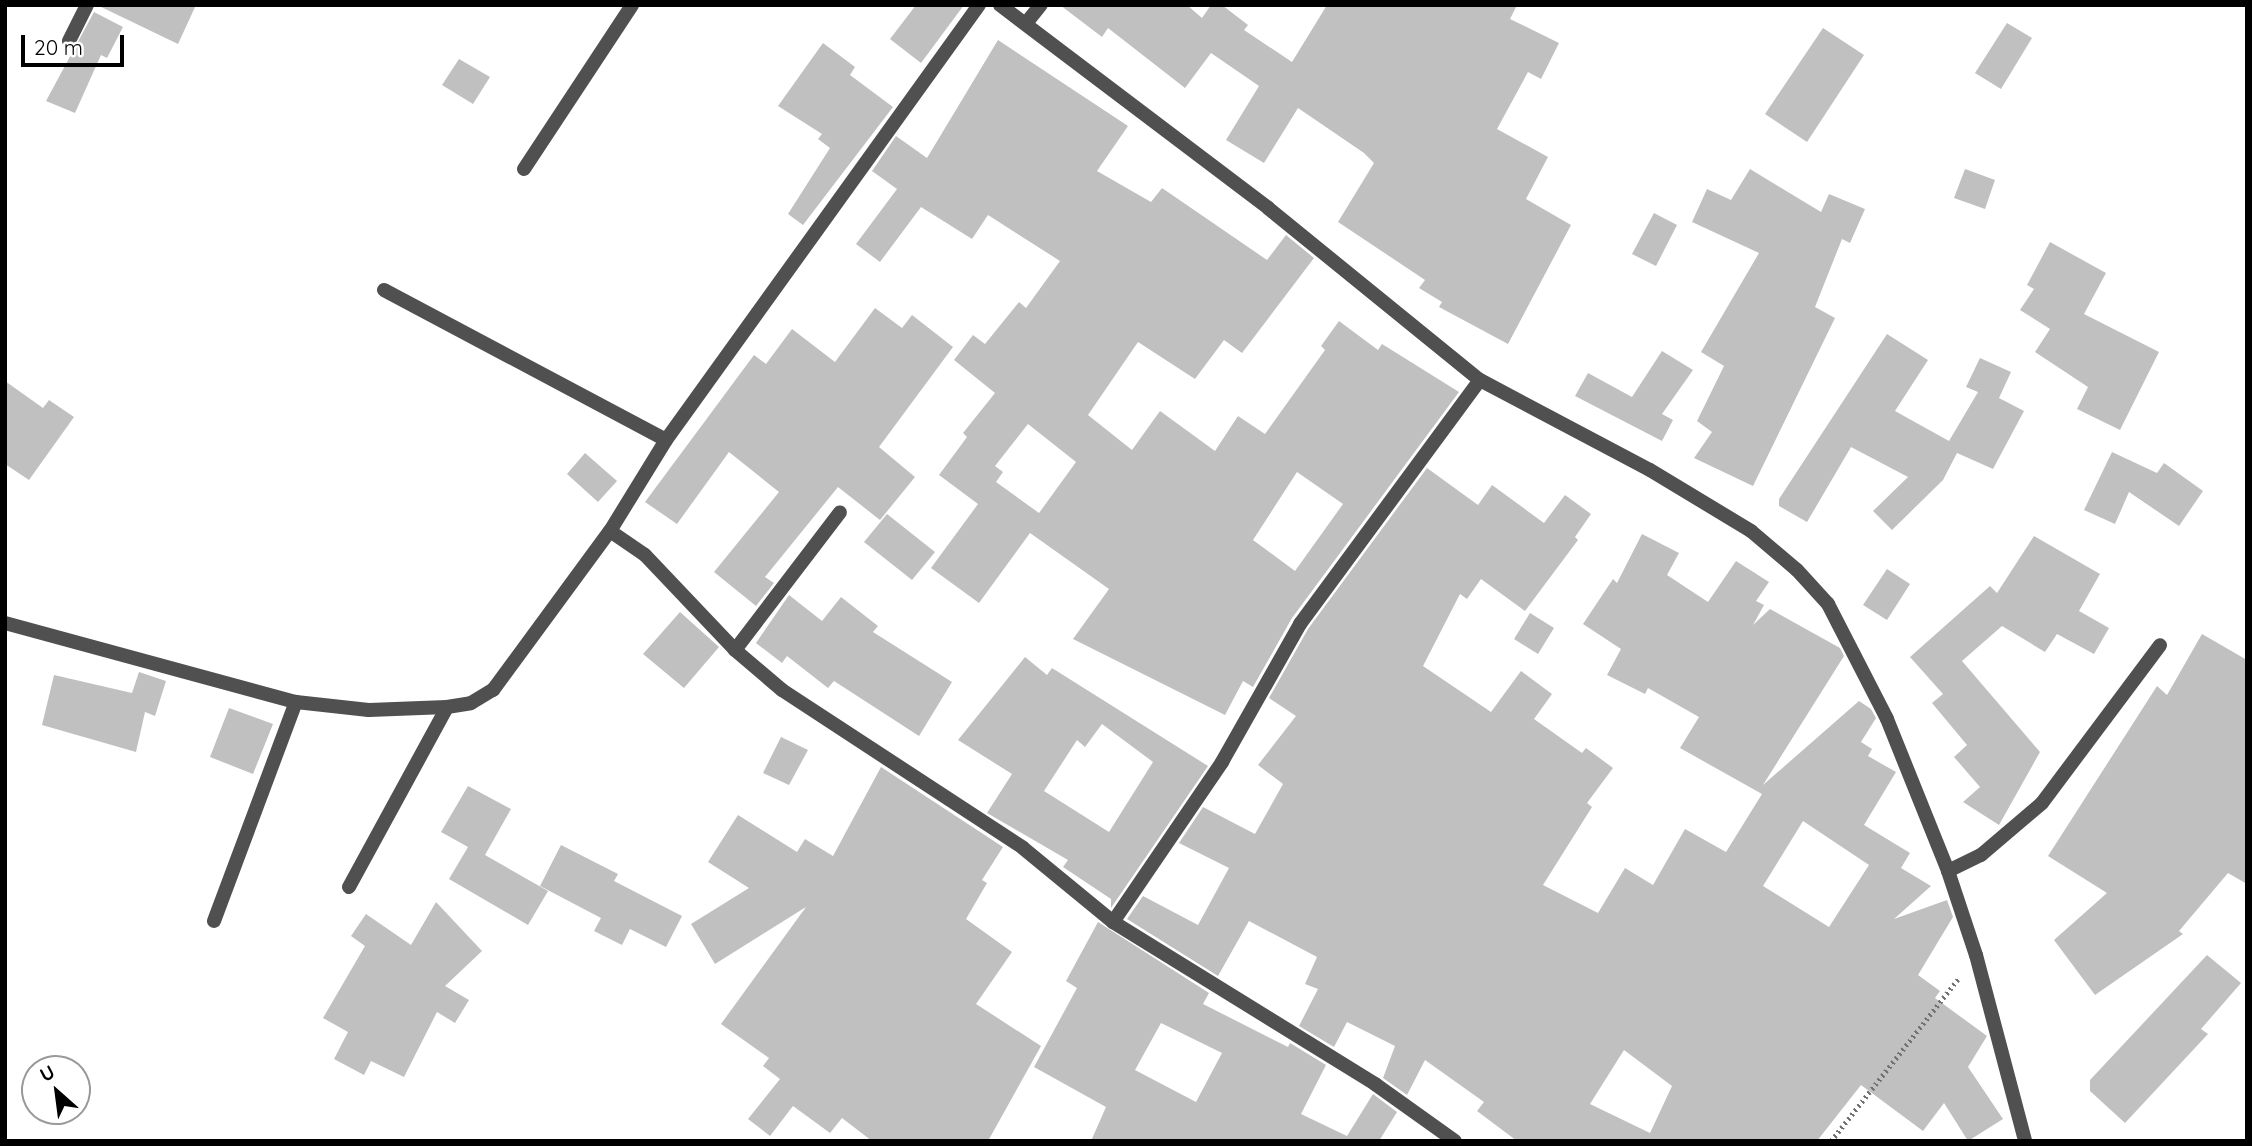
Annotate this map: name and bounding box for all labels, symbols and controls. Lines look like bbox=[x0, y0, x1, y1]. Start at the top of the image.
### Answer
scale bar bbox=[24, 21, 128, 65]
text: 20 m bbox=[34, 34, 83, 60]
north arrow bbox=[21, 1055, 91, 1125]
text: U bbox=[36, 1059, 59, 1087]

